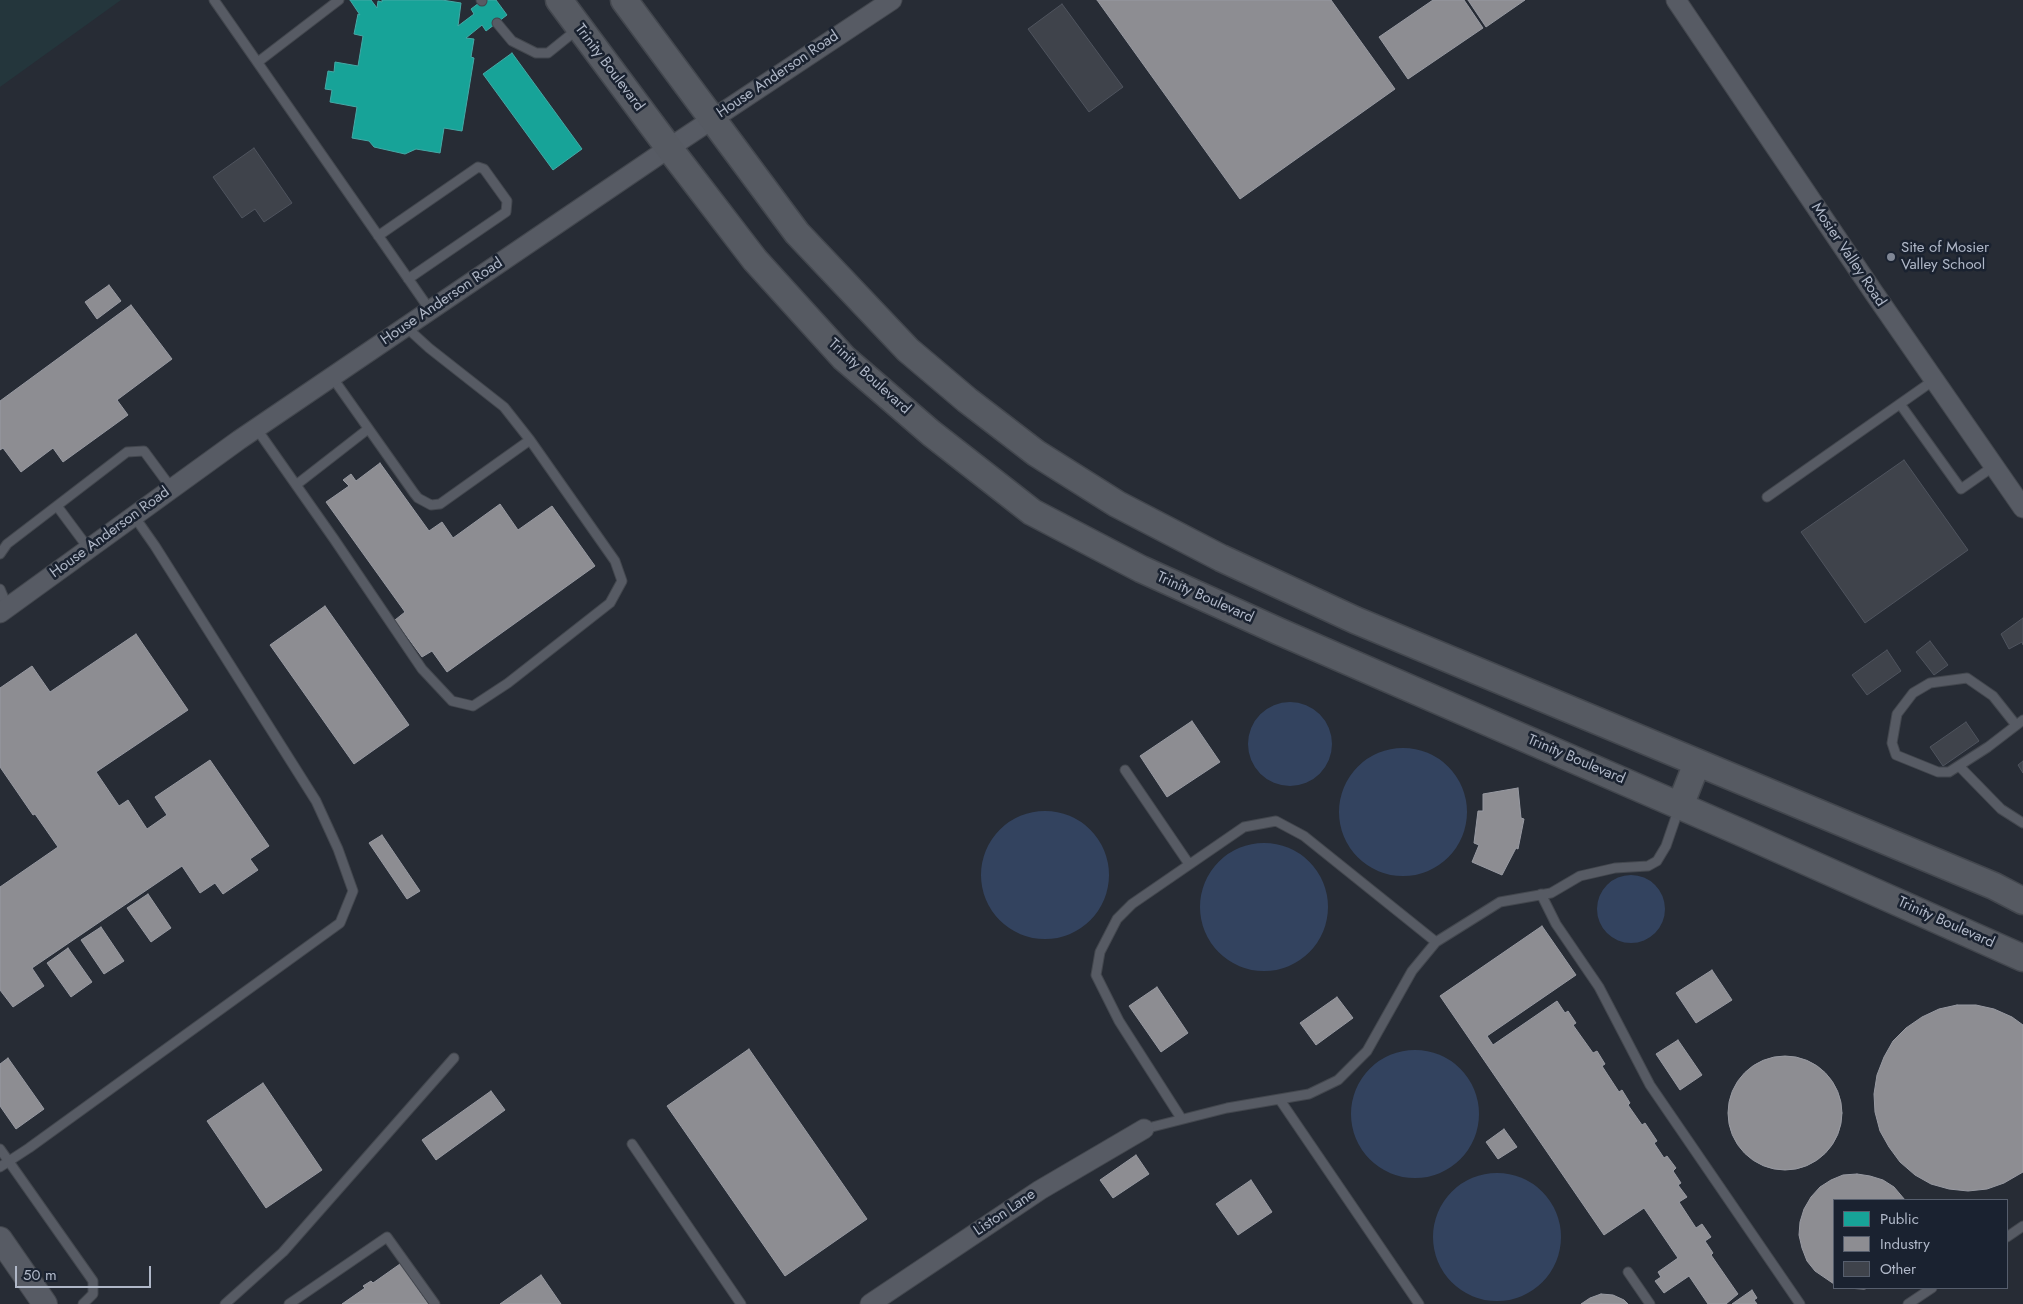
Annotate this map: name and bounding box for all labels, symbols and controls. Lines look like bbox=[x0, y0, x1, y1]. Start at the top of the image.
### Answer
street label: Trinity Boulevard bbox=[570, 21, 648, 115]
street label: House Anderson Road bbox=[714, 27, 842, 123]
street label: Mosier Valley Road bbox=[1807, 200, 1889, 310]
place label: Site of Mosier Valley School bbox=[1901, 239, 1989, 274]
marker: Site of Mosier Valley School bbox=[1885, 251, 1897, 263]
street label: House Anderson Road bbox=[378, 254, 506, 350]
street label: Trinity Boulevard bbox=[824, 335, 914, 419]
street label: House Anderson Road bbox=[47, 484, 173, 582]
street label: Trinity Boulevard bbox=[1154, 569, 1256, 627]
street label: Trinity Boulevard bbox=[1525, 731, 1627, 789]
street label: Trinity Boulevard bbox=[1895, 894, 1997, 952]
street label: Liston Lane bbox=[971, 1186, 1039, 1240]
legend bbox=[1833, 1199, 2008, 1289]
text: Public bbox=[1880, 1208, 1919, 1230]
text: Industry bbox=[1880, 1233, 1930, 1255]
scale bar bbox=[18, 1256, 154, 1288]
text: Other bbox=[1880, 1258, 1916, 1280]
text: 50 m bbox=[23, 1264, 57, 1286]

